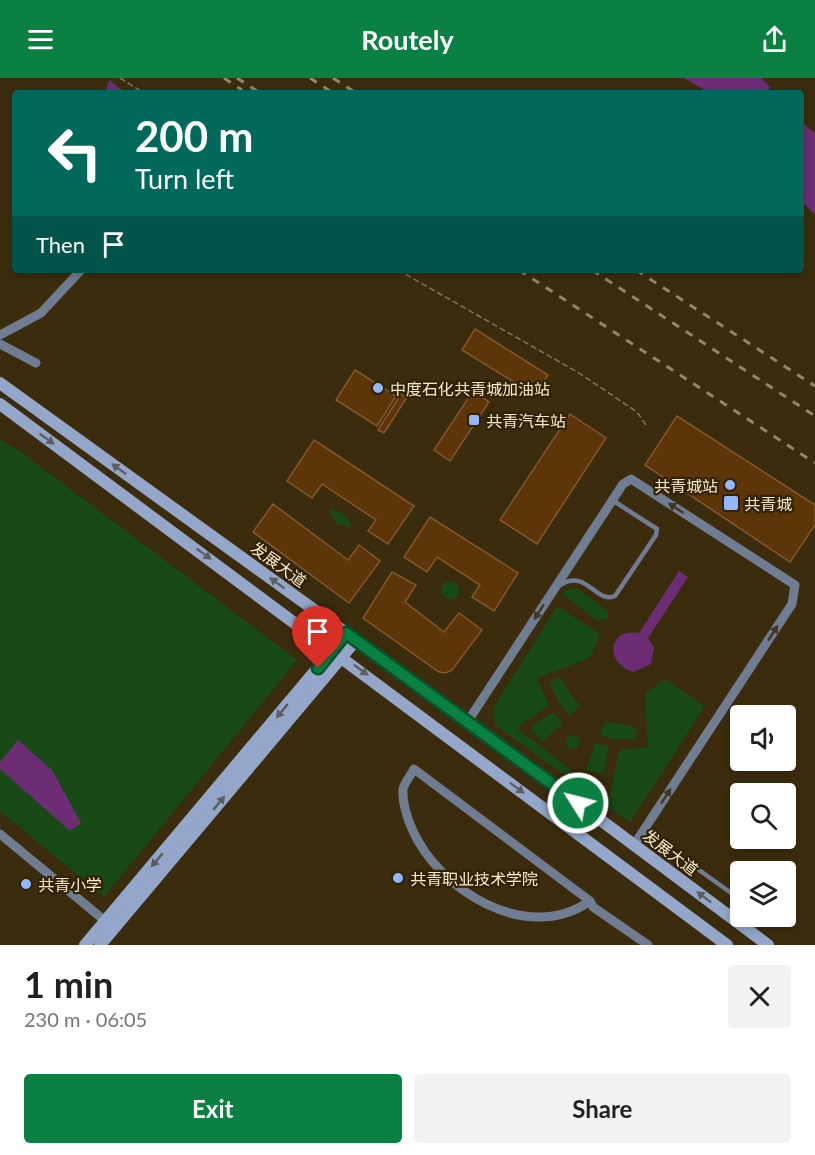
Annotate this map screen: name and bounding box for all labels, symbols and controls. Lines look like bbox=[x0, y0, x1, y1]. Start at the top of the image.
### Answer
icon: menu bbox=[24, 23, 57, 56]
text: Routely bbox=[361, 23, 454, 56]
icon: share bbox=[758, 23, 791, 56]
text: 200 m bbox=[135, 111, 253, 161]
icon: left bbox=[36, 114, 114, 192]
text: Turn left bbox=[135, 162, 234, 195]
icon: arrive bbox=[97, 228, 130, 261]
text: Then bbox=[36, 231, 85, 258]
place label: 中度石化共青城加油站 bbox=[390, 379, 550, 398]
marker: 中度石化共青城加油站 bbox=[371, 381, 385, 395]
place label: 共青汽车站 bbox=[486, 411, 566, 430]
marker: 共青汽车站 bbox=[467, 413, 481, 427]
one-way arrow bbox=[39, 433, 55, 445]
one-way arrow bbox=[111, 463, 126, 475]
place label: 共青城站 bbox=[654, 476, 718, 495]
marker: 共青城站 bbox=[723, 478, 737, 492]
marker: 共青城 bbox=[722, 494, 740, 512]
place label: 共青城 bbox=[744, 494, 792, 513]
one-way arrow bbox=[668, 503, 684, 514]
street label: 发展大道 bbox=[248, 538, 310, 590]
one-way arrow bbox=[197, 548, 212, 560]
one-way arrow bbox=[269, 577, 285, 589]
one-way arrow bbox=[534, 604, 545, 620]
pin bbox=[292, 606, 343, 668]
icon: arrive bbox=[301, 615, 334, 648]
one-way arrow bbox=[767, 624, 778, 641]
one-way arrow bbox=[353, 664, 368, 676]
one-way arrow bbox=[276, 703, 289, 718]
map controls bbox=[730, 705, 796, 927]
button: sound bbox=[730, 705, 796, 771]
position arrow bbox=[546, 771, 610, 835]
one-way arrow bbox=[509, 781, 524, 793]
button: search bbox=[730, 783, 796, 849]
one-way arrow bbox=[660, 787, 671, 804]
one-way arrow bbox=[212, 795, 225, 811]
street label: 发展大道 bbox=[640, 825, 702, 879]
one-way arrow bbox=[150, 852, 163, 868]
button: layers bbox=[730, 861, 796, 927]
place label: 共青职业技术学院 bbox=[410, 869, 538, 888]
marker: 共青职业技术学院 bbox=[391, 871, 405, 885]
place label: 共青小学 bbox=[38, 875, 102, 894]
marker: 共青小学 bbox=[19, 877, 33, 891]
one-way arrow bbox=[697, 892, 712, 904]
text: 1 min bbox=[24, 962, 113, 1006]
button: close bbox=[728, 965, 791, 1028]
text: 230 m · 06:05 bbox=[24, 1007, 147, 1031]
button: Exit bbox=[24, 1074, 402, 1143]
button: Share bbox=[414, 1074, 791, 1143]

